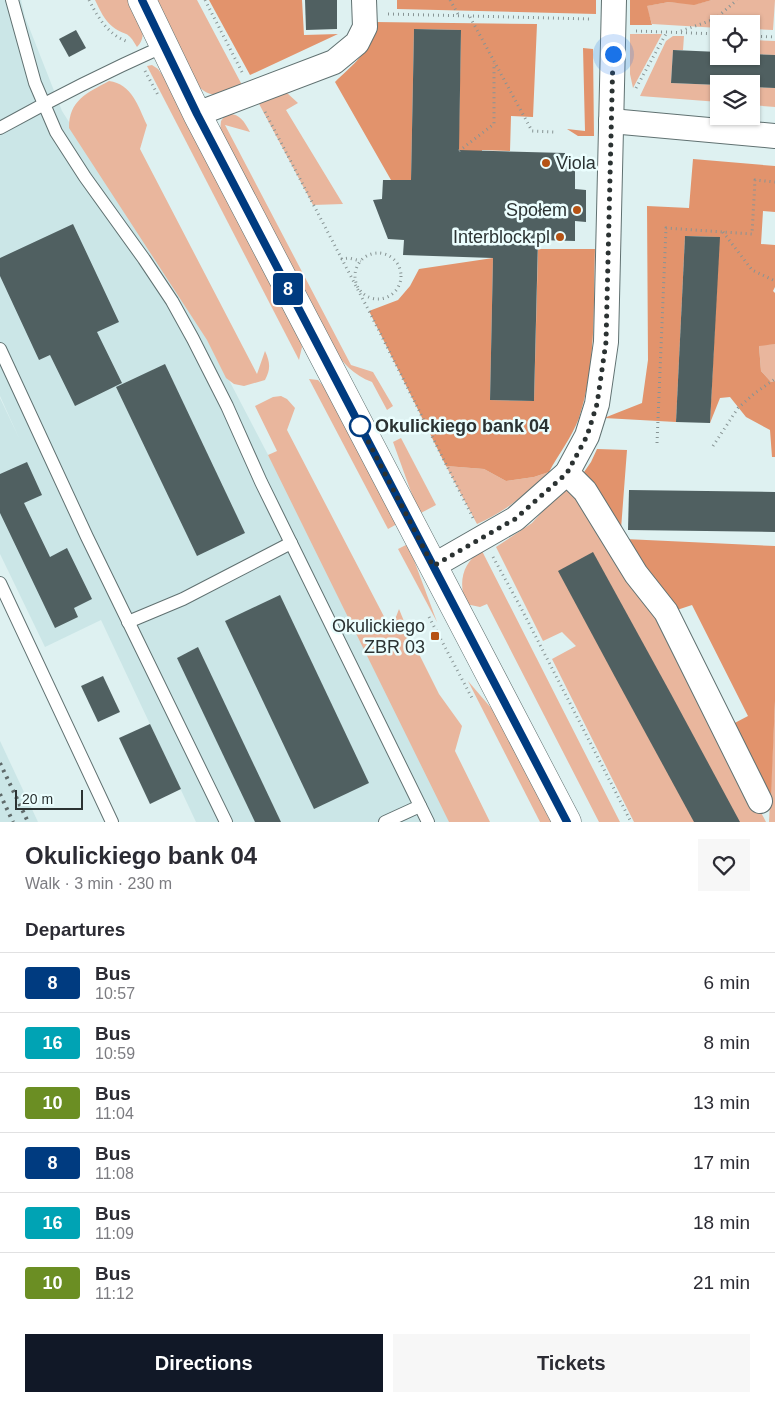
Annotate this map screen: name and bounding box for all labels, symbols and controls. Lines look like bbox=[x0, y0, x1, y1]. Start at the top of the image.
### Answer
map controls bbox=[710, 15, 760, 125]
button: locate bbox=[710, 15, 760, 65]
your location bbox=[601, 42, 626, 67]
button: layers bbox=[710, 75, 760, 125]
place label: Viola bbox=[556, 153, 597, 173]
marker: Viola bbox=[540, 157, 552, 169]
place label: Społem bbox=[506, 200, 567, 220]
marker: Społem bbox=[571, 204, 583, 216]
place label: Interblock.pl bbox=[453, 227, 550, 247]
marker: Interblock.pl bbox=[554, 231, 566, 243]
line badge: 8 bbox=[272, 273, 304, 305]
text: 8 bbox=[283, 279, 293, 299]
marker: Okulickiego bank 04 bbox=[349, 415, 371, 437]
place label: Okulickiego bank 04 bbox=[375, 416, 549, 436]
place label: Okulickiego ZBR 03 bbox=[332, 616, 425, 657]
marker: Okulickiego ZBR 03 bbox=[429, 630, 441, 642]
scale bar bbox=[15, 787, 82, 810]
text: 20 m bbox=[22, 791, 53, 807]
button: heart bbox=[698, 839, 750, 891]
text: Okulickiego bank 04 bbox=[25, 842, 257, 869]
text: Walk · 3 min · 230 m bbox=[25, 875, 172, 892]
text: Departures bbox=[25, 919, 125, 940]
text: Bus bbox=[95, 963, 131, 984]
text: 6 min bbox=[704, 972, 750, 993]
text: 8 bbox=[47, 973, 58, 993]
text: 10:57 bbox=[95, 985, 135, 1002]
text: Bus bbox=[95, 1023, 131, 1044]
text: 8 min bbox=[704, 1032, 750, 1053]
text: 16 bbox=[42, 1033, 63, 1053]
text: 10:59 bbox=[95, 1045, 135, 1062]
text: Bus bbox=[95, 1083, 131, 1104]
text: 13 min bbox=[693, 1092, 750, 1113]
text: 10 bbox=[42, 1093, 63, 1113]
text: 11:04 bbox=[95, 1105, 134, 1122]
text: Bus bbox=[95, 1143, 131, 1164]
text: 17 min bbox=[693, 1152, 750, 1173]
text: 8 bbox=[47, 1153, 58, 1173]
text: 11:08 bbox=[95, 1165, 134, 1182]
text: Bus bbox=[95, 1203, 131, 1224]
text: 18 min bbox=[693, 1212, 750, 1233]
text: 16 bbox=[42, 1213, 63, 1233]
text: 11:09 bbox=[95, 1225, 134, 1242]
text: Bus bbox=[95, 1263, 131, 1284]
text: 21 min bbox=[693, 1272, 750, 1293]
text: 10 bbox=[42, 1273, 63, 1293]
text: 11:12 bbox=[95, 1285, 134, 1302]
button: Directions bbox=[25, 1334, 383, 1392]
button: Tickets bbox=[393, 1334, 750, 1392]

